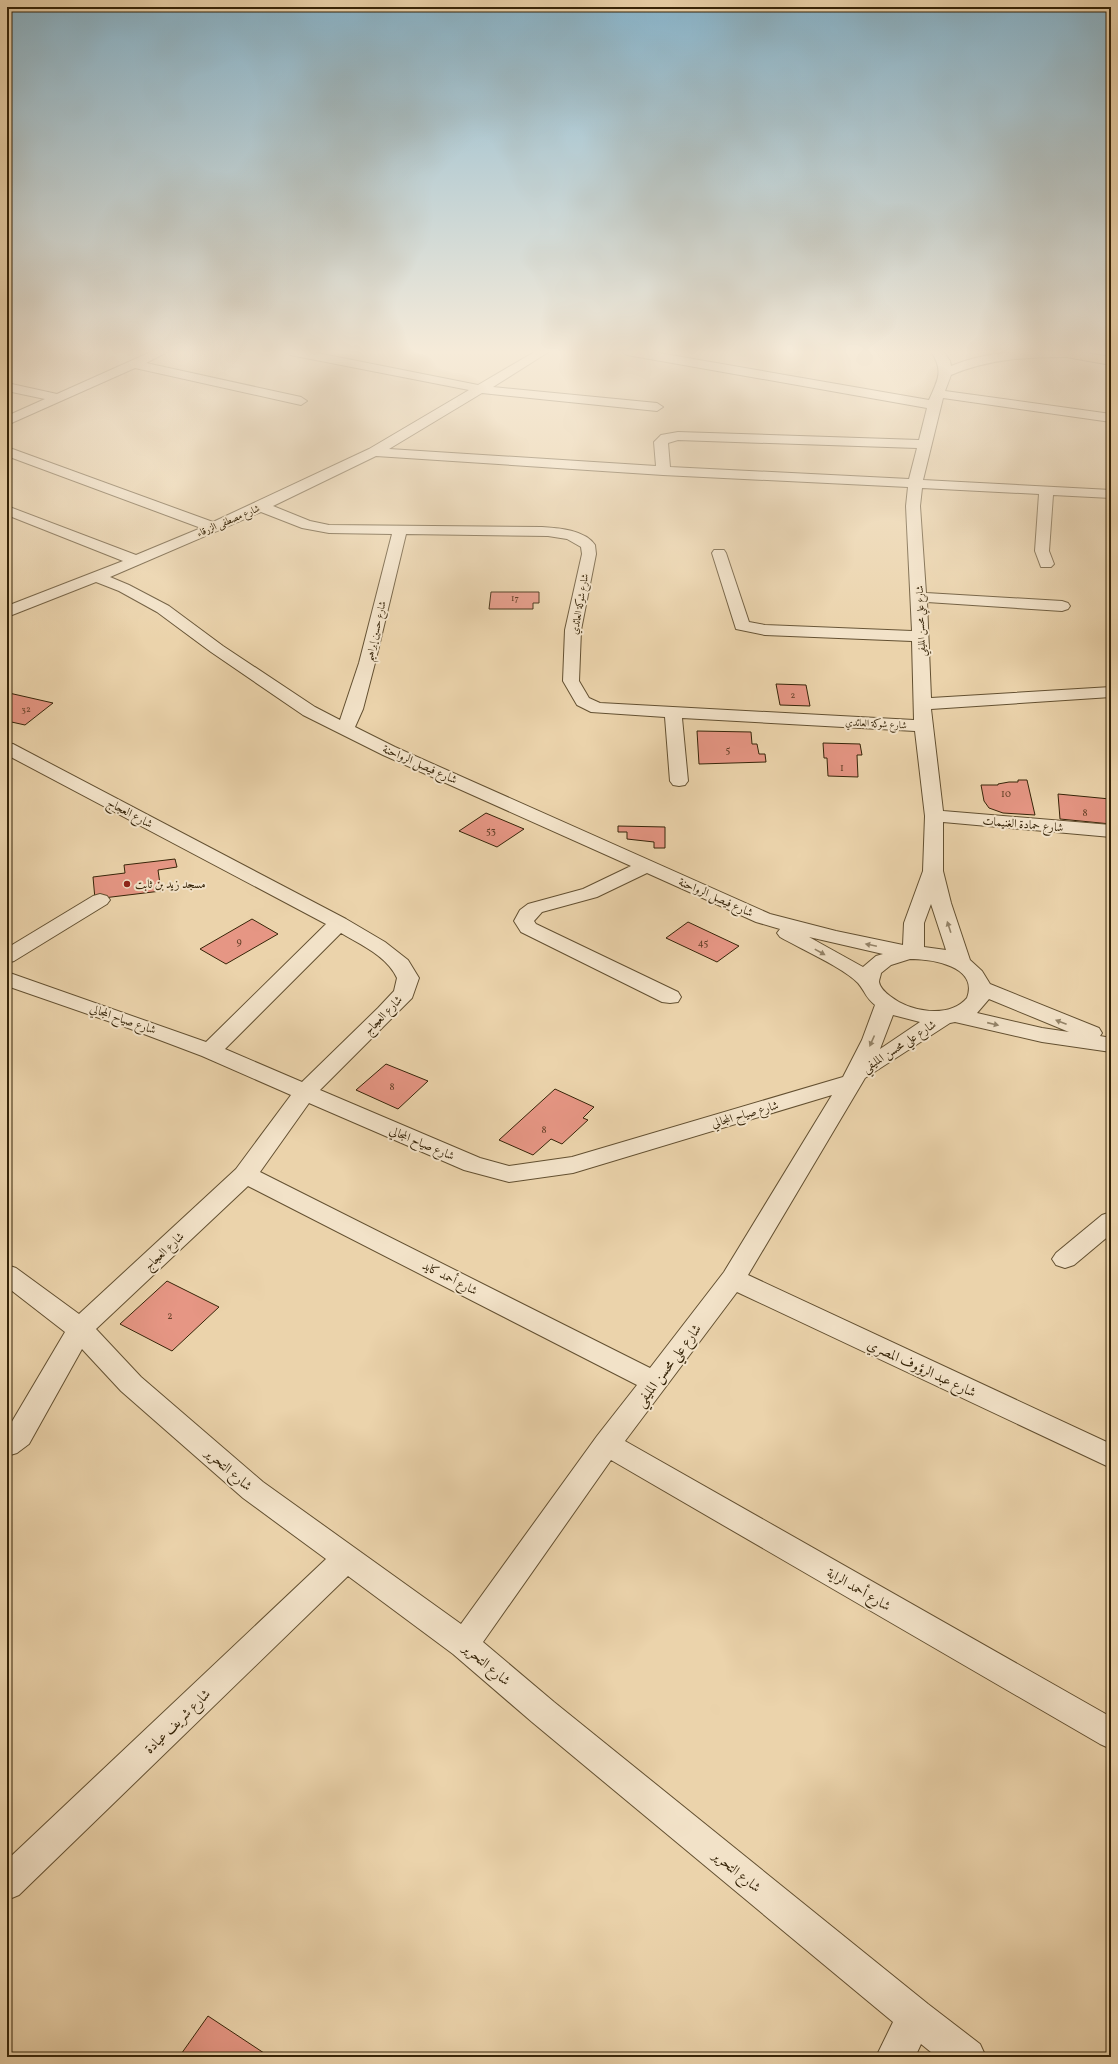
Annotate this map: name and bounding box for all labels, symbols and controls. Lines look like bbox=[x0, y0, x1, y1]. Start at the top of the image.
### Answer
street label: شارع مصطفى الزرقاء bbox=[195, 501, 263, 542]
street label: شارع شوكة العائدي bbox=[568, 572, 594, 636]
street label: شارع علي محسن المليفي bbox=[913, 585, 932, 657]
house number: 17 bbox=[511, 592, 519, 605]
street label: شارع حسين إبراهيم bbox=[362, 600, 393, 663]
house number: 2 bbox=[791, 689, 796, 702]
house number: 32 bbox=[21, 703, 31, 716]
street label: شارع شوكة العائدي bbox=[845, 715, 907, 735]
street label: شارع فيصل الرواحنة bbox=[379, 741, 460, 790]
house number: 5 bbox=[726, 743, 731, 757]
house number: 1 bbox=[840, 761, 844, 775]
house number: 10 bbox=[1001, 787, 1011, 801]
street label: شارع العجاج bbox=[103, 795, 155, 834]
house number: 8 bbox=[1082, 806, 1088, 820]
street label: شارع حمادة الغنيمات bbox=[982, 813, 1064, 839]
house number: 53 bbox=[486, 824, 496, 838]
street label: شارع فيصل الرواحنة bbox=[675, 874, 756, 923]
place label: مسجد زيد بن ثابت bbox=[135, 877, 206, 893]
marker: مسجد زيد بن ثابت bbox=[122, 879, 132, 889]
one-way arrow bbox=[946, 921, 952, 933]
house number: 9 bbox=[236, 935, 242, 949]
house number: 45 bbox=[698, 936, 708, 950]
one-way arrow bbox=[864, 942, 877, 948]
one-way arrow bbox=[814, 949, 826, 955]
street label: شارع العجاج bbox=[361, 992, 408, 1040]
street label: شارع صياح المجالي bbox=[87, 1001, 158, 1041]
street label: شارع علي محسن المليفي bbox=[859, 1017, 941, 1079]
one-way arrow bbox=[1055, 1018, 1067, 1024]
one-way arrow bbox=[987, 1022, 1000, 1028]
one-way arrow bbox=[869, 1035, 875, 1047]
house number: 8 bbox=[389, 1080, 395, 1094]
street label: شارع صياح المجالي bbox=[710, 1098, 781, 1134]
street label: شارع صياح المجالي bbox=[386, 1123, 457, 1167]
house number: 8 bbox=[541, 1123, 547, 1137]
street label: شارع العجاج bbox=[141, 1229, 190, 1276]
street label: شارع أحمد كايد bbox=[418, 1257, 481, 1301]
house number: 2 bbox=[167, 1309, 173, 1323]
street label: شارع علي محسن المليفي bbox=[632, 1320, 709, 1413]
street label: شارع عبد الرؤوف المصري bbox=[863, 1336, 979, 1404]
street label: شارع التحرير bbox=[198, 1443, 256, 1497]
street label: شارع أحمد الراية bbox=[822, 1563, 895, 1617]
street label: شارع التحرير bbox=[456, 1638, 514, 1692]
street label: شارع شريف عيادة bbox=[141, 1685, 216, 1759]
street label: شارع التحرير bbox=[706, 1846, 764, 1898]

